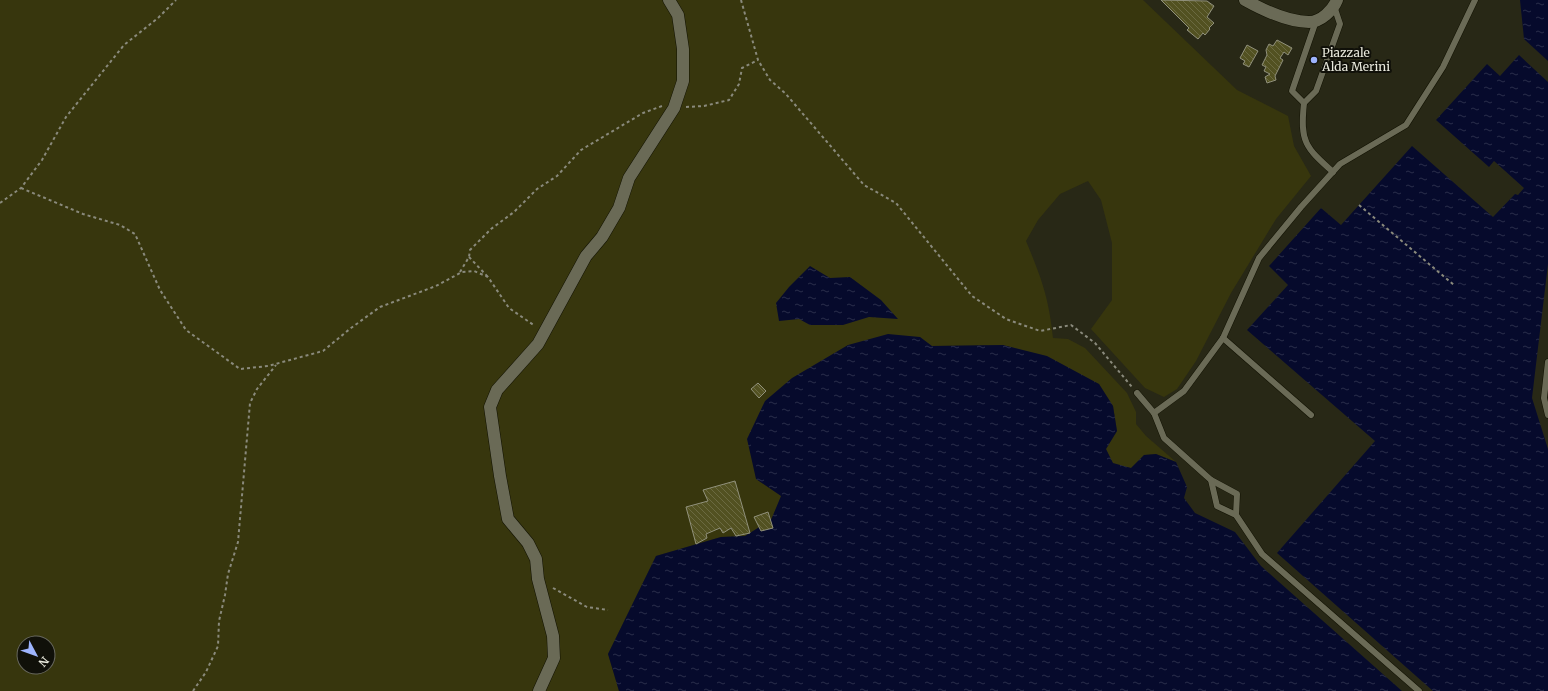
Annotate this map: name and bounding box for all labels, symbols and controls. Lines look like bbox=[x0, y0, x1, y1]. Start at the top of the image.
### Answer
place label: Piazzale Alda Merini bbox=[1321, 45, 1390, 74]
marker: Piazzale Alda Merini bbox=[1309, 55, 1319, 65]
north arrow bbox=[16, 635, 56, 675]
text: N bbox=[35, 654, 52, 670]

